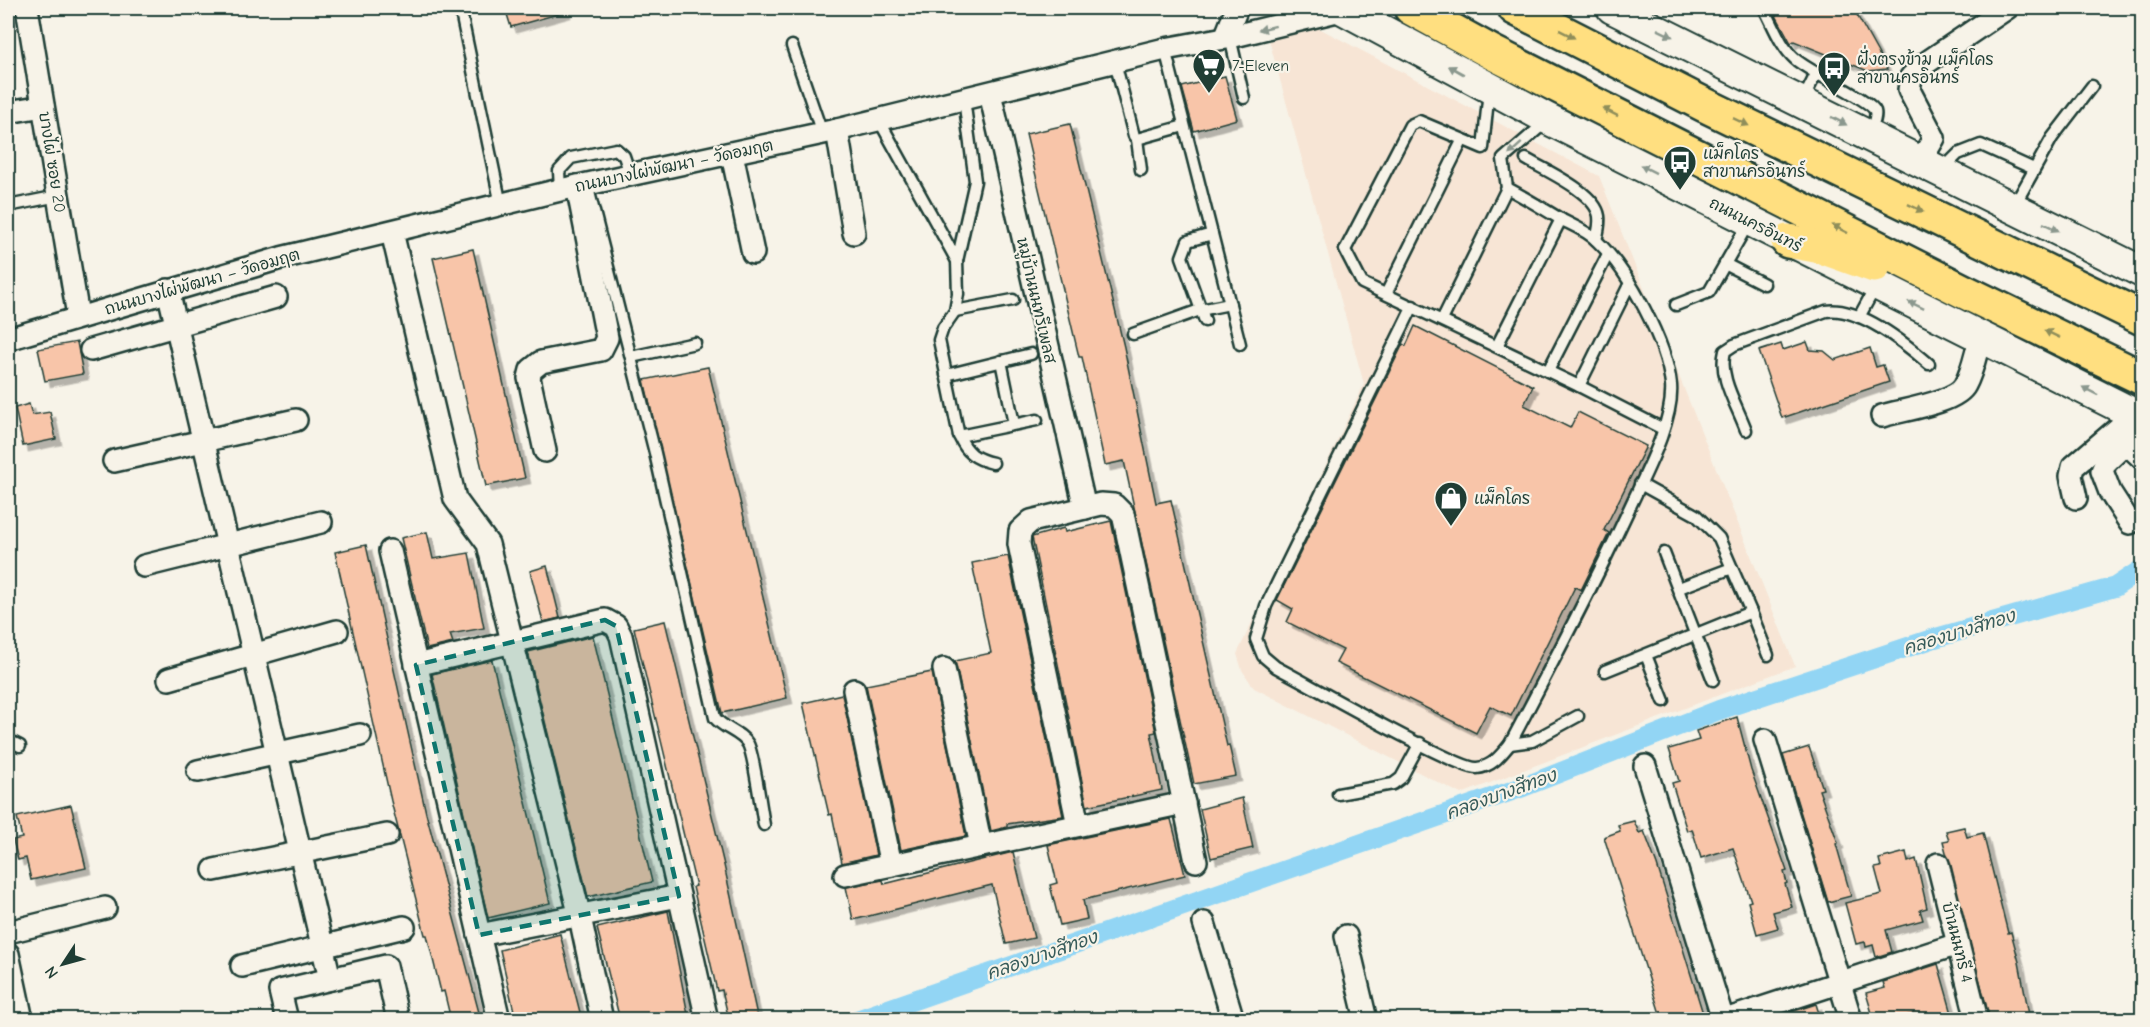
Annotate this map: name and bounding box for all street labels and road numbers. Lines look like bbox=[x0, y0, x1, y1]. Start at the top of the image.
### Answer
street label: บางไผ่ ซอย 20 bbox=[35, 110, 72, 214]
street label: ถนนบางไผ่พัฒนา – วัดอมฤต bbox=[573, 133, 775, 198]
street label: ถนนนครอินทร์ bbox=[1706, 191, 1807, 256]
street label: หมู่บ้านนนทรีเพลส bbox=[1010, 235, 1062, 367]
street label: ถนนบางไผ่พัฒนา – วัดอมฤต bbox=[102, 243, 303, 320]
street label: บ้านนนทรี 4 bbox=[1938, 900, 1978, 984]

